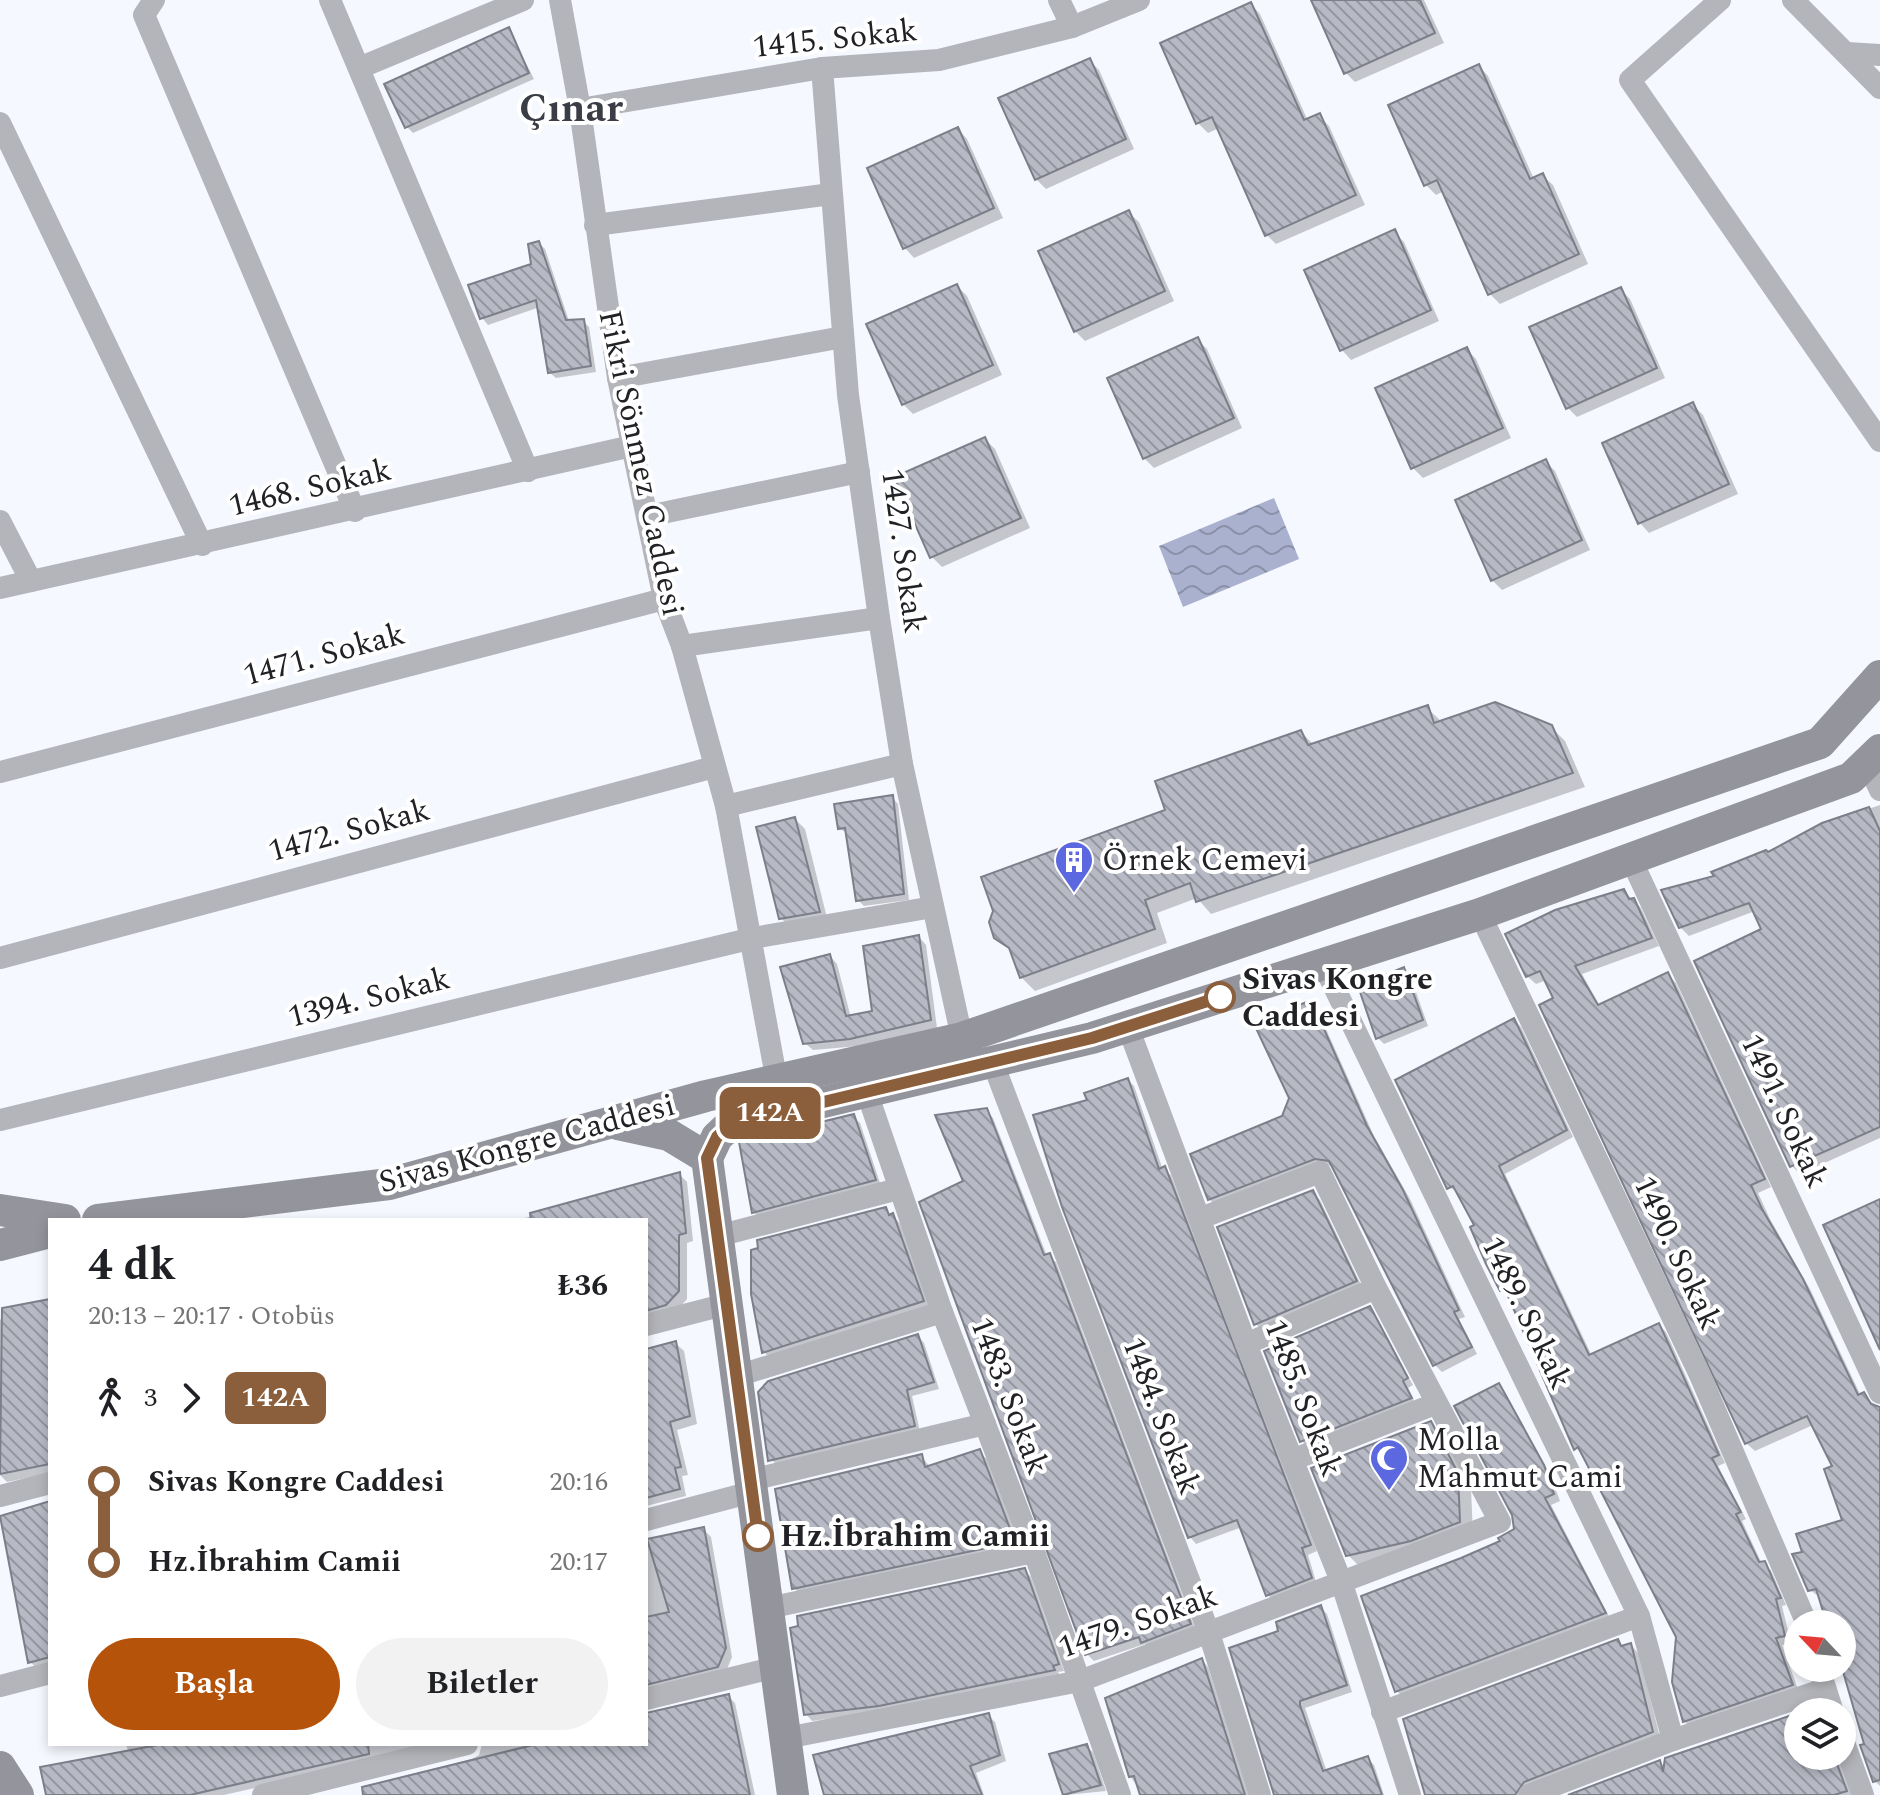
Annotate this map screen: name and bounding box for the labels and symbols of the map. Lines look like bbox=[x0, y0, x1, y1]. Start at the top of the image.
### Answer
street label: 1415. Sokak bbox=[750, 6, 920, 72]
district label: Çınar bbox=[519, 79, 623, 140]
street label: Fikri Sönmez Caddesi bbox=[585, 305, 697, 621]
street label: 1468. Sokak bbox=[224, 445, 396, 531]
street label: 1427. Sokak bbox=[867, 466, 939, 636]
street label: 1471. Sokak bbox=[238, 610, 410, 700]
street label: 1472. Sokak bbox=[263, 786, 435, 876]
place label: Örnek Cemevi bbox=[1102, 836, 1308, 885]
building icon: Örnek Cemevi bbox=[1053, 839, 1095, 894]
street label: 1394. Sokak bbox=[283, 954, 455, 1042]
place label: Sivas Kongre Caddesi bbox=[1242, 955, 1433, 1041]
marker: Sivas Kongre Caddesi bbox=[1205, 982, 1235, 1012]
street label: 1491. Sokak bbox=[1727, 1026, 1841, 1196]
street label: Sivas Kongre Caddesi bbox=[373, 1081, 681, 1207]
line badge: 142A bbox=[714, 1087, 826, 1139]
street label: 1490. Sokak bbox=[1620, 1168, 1734, 1338]
street label: 1489. Sokak bbox=[1468, 1228, 1584, 1398]
street label: 1483. Sokak bbox=[956, 1310, 1062, 1482]
street label: 1485. Sokak bbox=[1250, 1312, 1356, 1484]
street label: 1484. Sokak bbox=[1108, 1330, 1214, 1502]
place label: Molla Mahmut Cami bbox=[1417, 1416, 1623, 1502]
mosque icon: Molla Mahmut Cami bbox=[1368, 1437, 1410, 1492]
place label: Hz.İbrahim Camii bbox=[780, 1512, 1050, 1561]
marker: Hz.İbrahim Camii bbox=[743, 1521, 773, 1551]
street label: 1479. Sokak bbox=[1052, 1572, 1224, 1672]
north arrow bbox=[1784, 1610, 1856, 1682]

